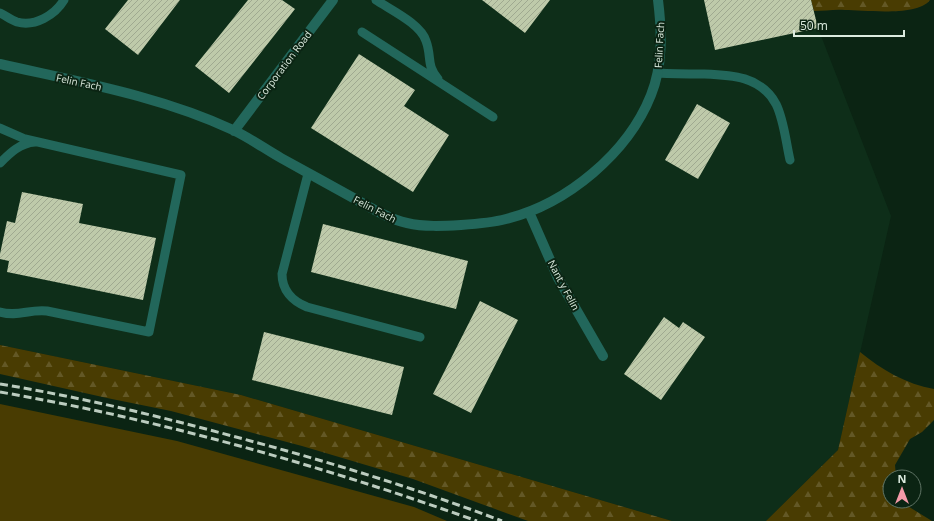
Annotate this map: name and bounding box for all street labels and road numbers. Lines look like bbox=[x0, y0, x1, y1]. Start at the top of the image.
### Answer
street label: Felin Fach bbox=[651, 22, 667, 68]
street label: Corporation Road bbox=[253, 28, 315, 102]
street label: Felin Fach bbox=[55, 70, 103, 94]
street label: Felin Fach bbox=[351, 192, 399, 226]
street label: Nant y Felin bbox=[545, 257, 583, 313]

